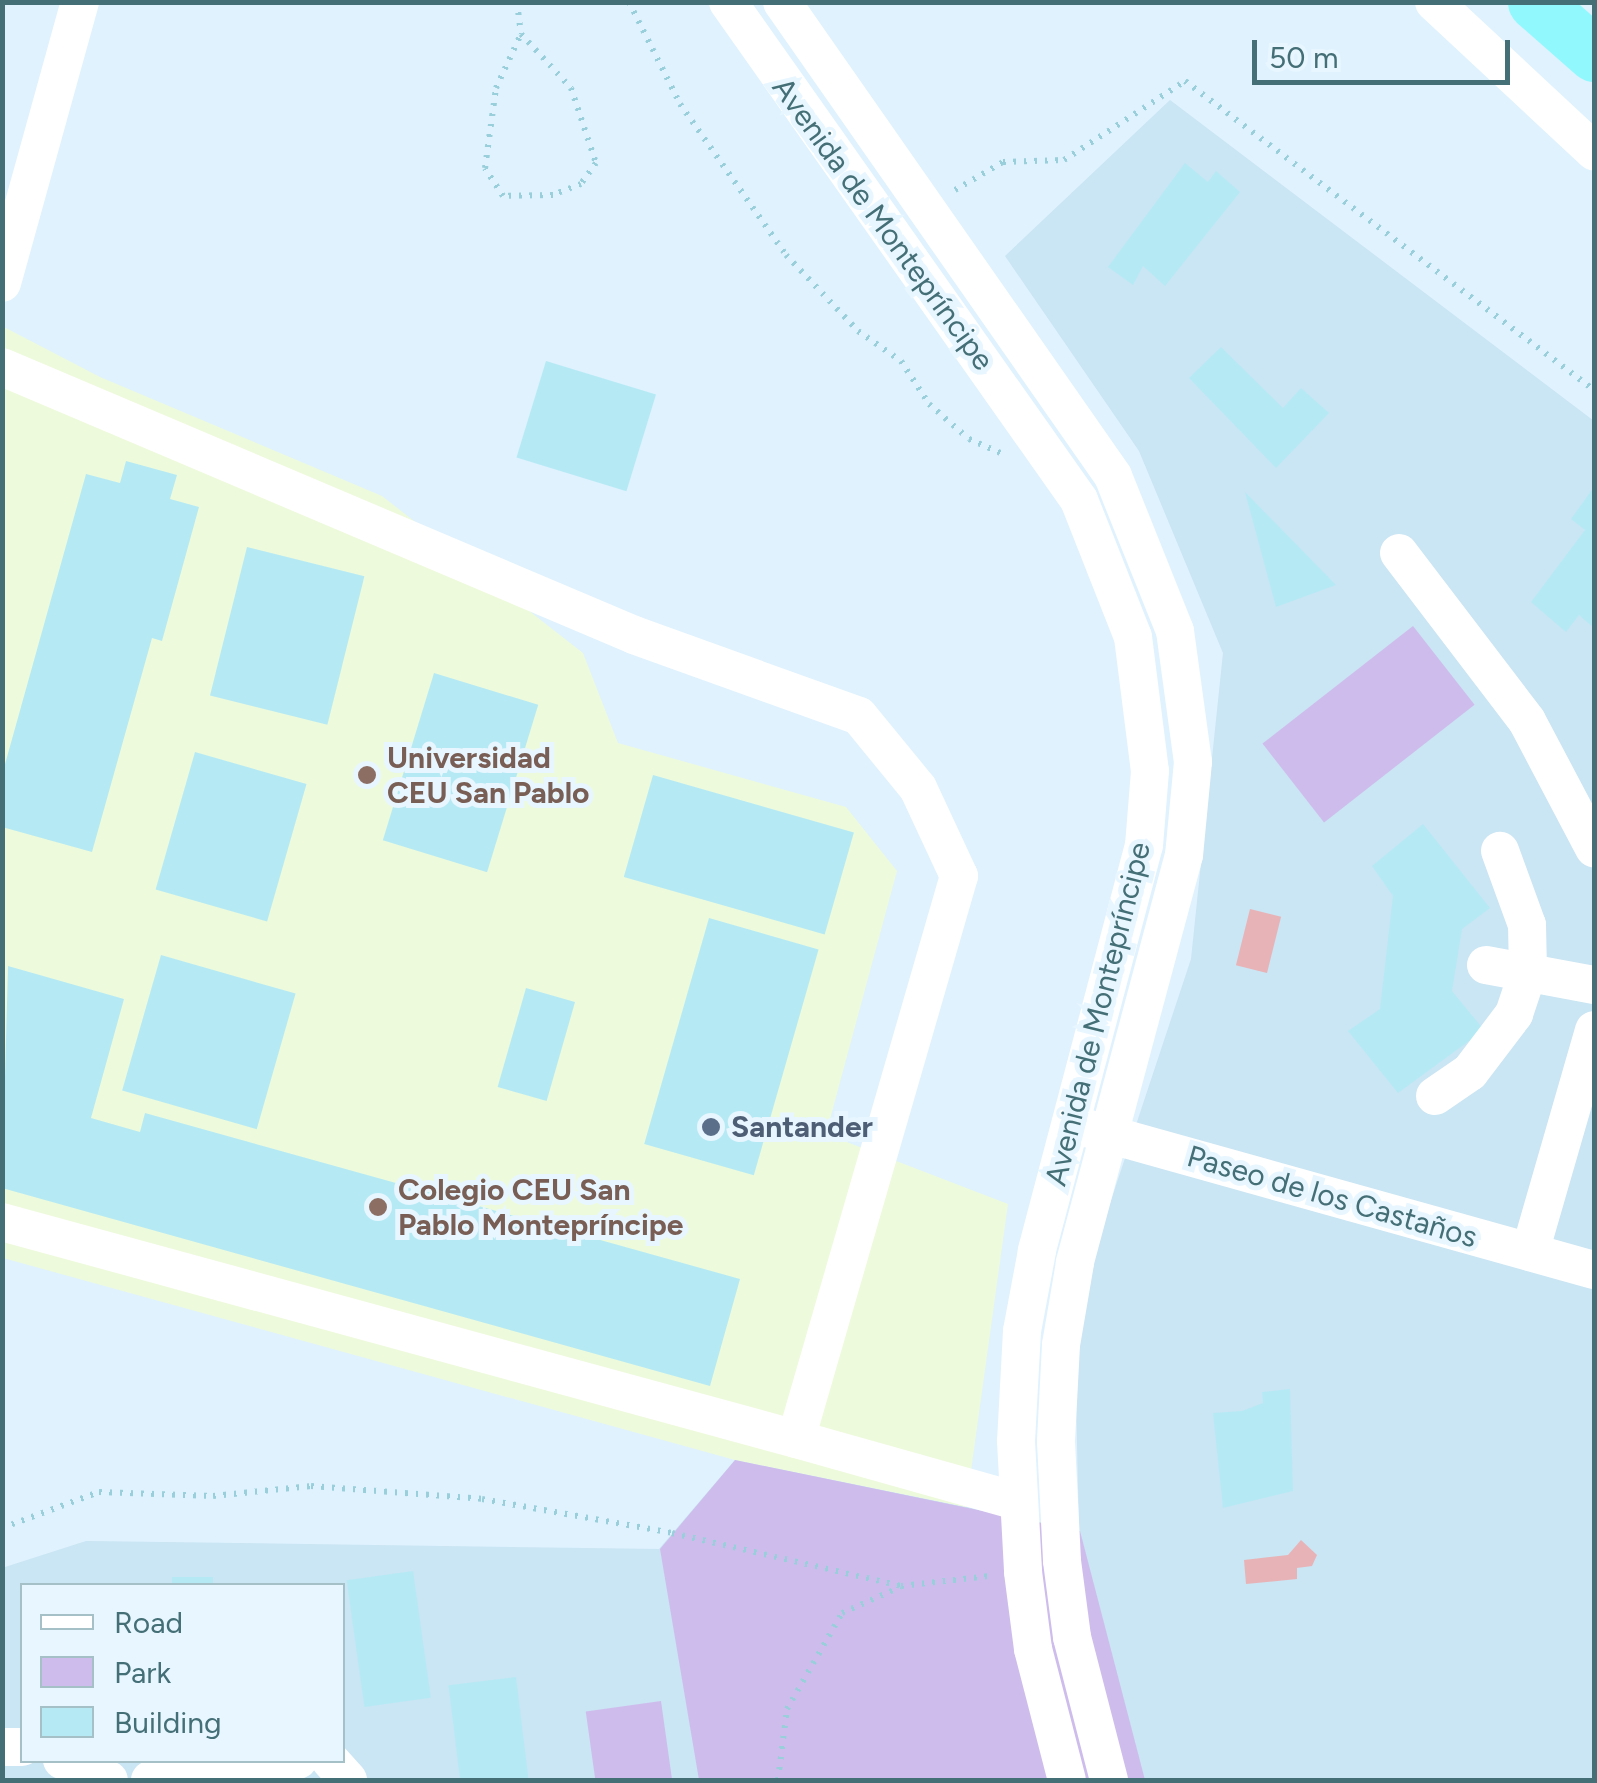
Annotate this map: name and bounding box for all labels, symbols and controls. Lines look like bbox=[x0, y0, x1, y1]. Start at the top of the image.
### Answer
scale bar bbox=[1257, 20, 1514, 82]
text: 50 m bbox=[1269, 39, 1338, 76]
street label: Avenida de Montepríncipe bbox=[765, 71, 1001, 377]
place label: Universidad CEU San Pablo bbox=[387, 740, 590, 810]
marker: Universidad CEU San Pablo bbox=[356, 764, 378, 786]
street label: Avenida de Montepríncipe bbox=[1038, 838, 1158, 1190]
place label: Santander bbox=[731, 1109, 873, 1145]
marker: Santander bbox=[700, 1116, 722, 1138]
street label: Paseo de los Castaños bbox=[1183, 1138, 1481, 1256]
place label: Colegio CEU San Pablo Montepríncipe bbox=[398, 1172, 683, 1242]
marker: Colegio CEU San Pablo Montepríncipe bbox=[367, 1196, 389, 1218]
legend bbox=[20, 1583, 345, 1763]
text: Road bbox=[114, 1604, 183, 1641]
text: Park bbox=[114, 1654, 171, 1691]
text: Building bbox=[114, 1704, 222, 1741]

